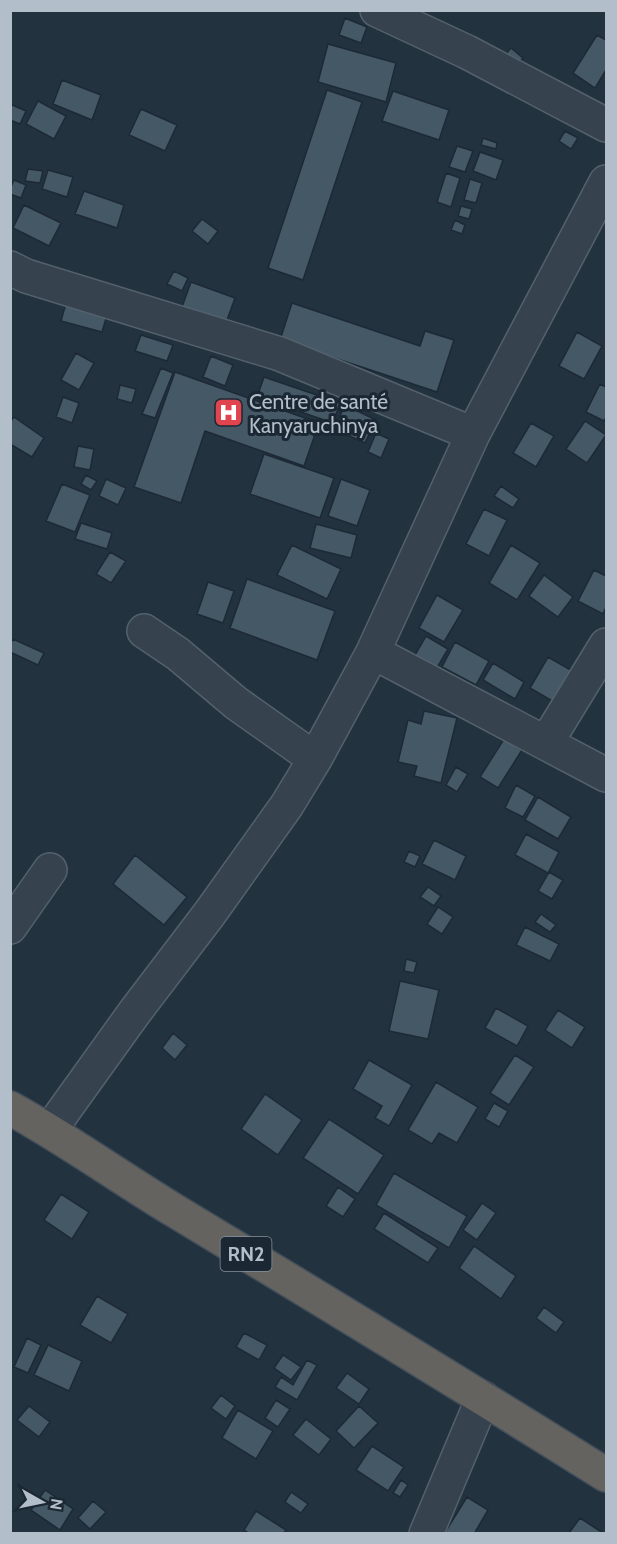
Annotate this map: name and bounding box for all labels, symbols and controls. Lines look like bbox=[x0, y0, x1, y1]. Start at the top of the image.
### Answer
place label: Centre de santé Kanyaruchinya bbox=[249, 389, 388, 438]
hospital icon: Centre de santé Kanyaruchinya bbox=[212, 397, 244, 429]
road number: RN2 bbox=[220, 1237, 272, 1271]
north arrow bbox=[12, 1472, 72, 1532]
text: N bbox=[46, 1497, 67, 1511]

